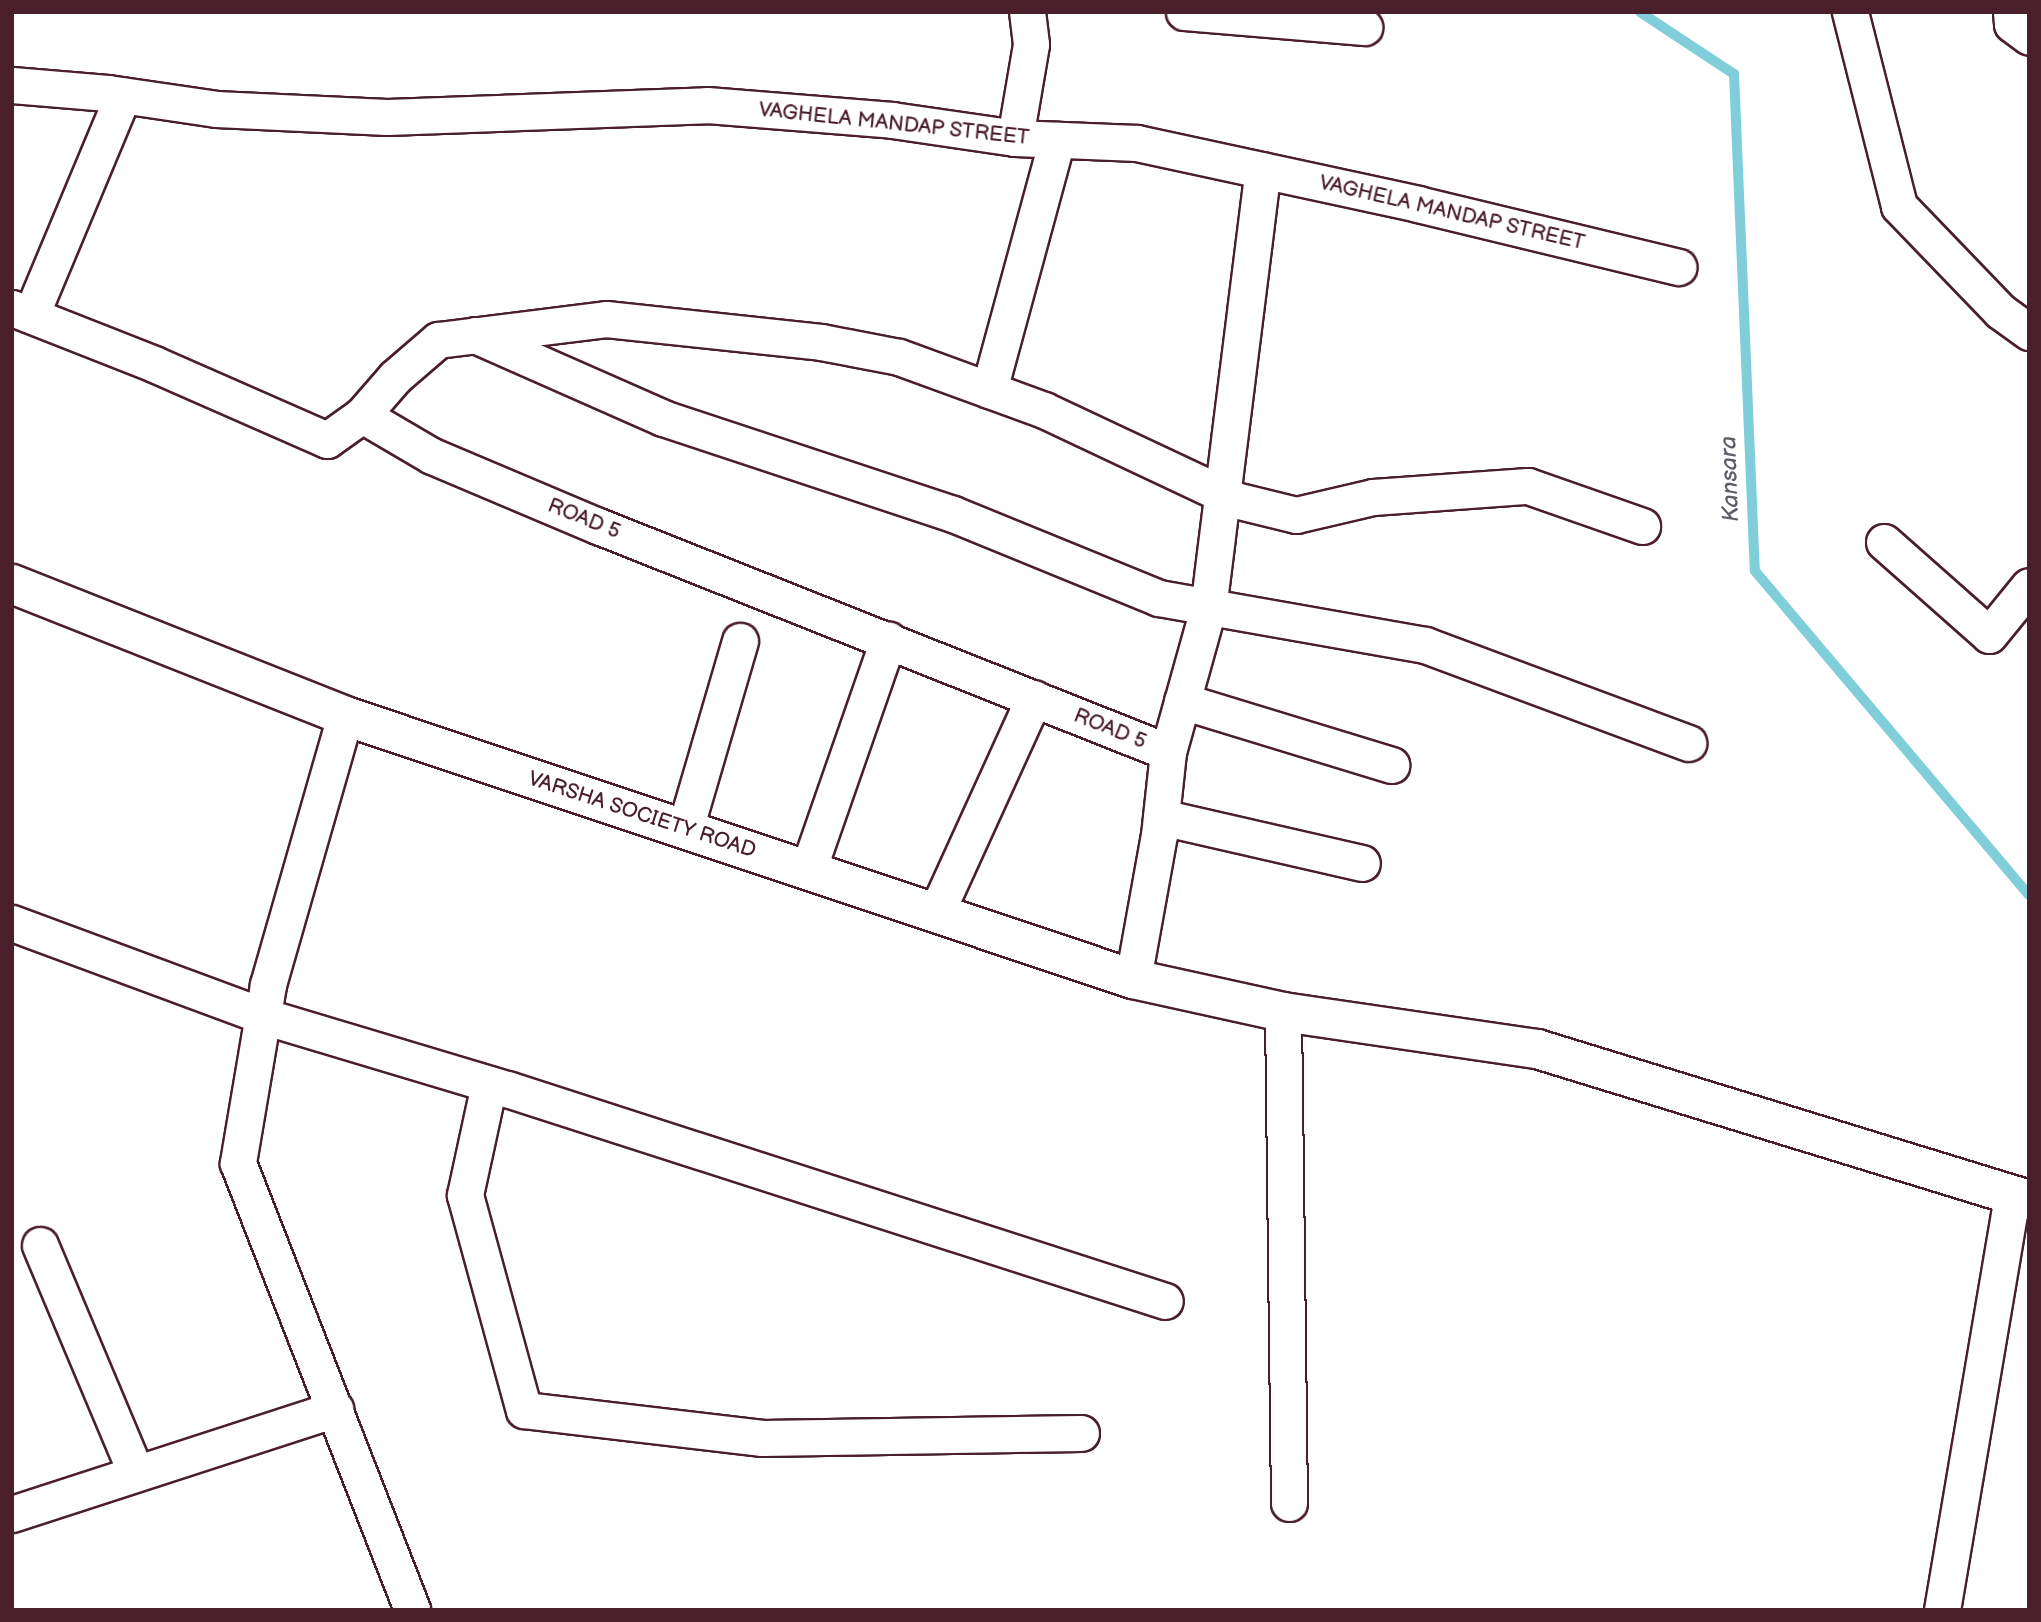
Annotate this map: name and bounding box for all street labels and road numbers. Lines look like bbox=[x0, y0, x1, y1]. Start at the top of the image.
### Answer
street label: VAGHELA MANDAP STREET bbox=[757, 97, 1031, 151]
street label: VAGHELA MANDAP STREET bbox=[1316, 170, 1588, 256]
street label: ROAD 5 bbox=[544, 493, 624, 545]
street label: ROAD 5 bbox=[1070, 703, 1150, 755]
street label: VARSHA SOCIETY ROAD bbox=[525, 766, 759, 864]

